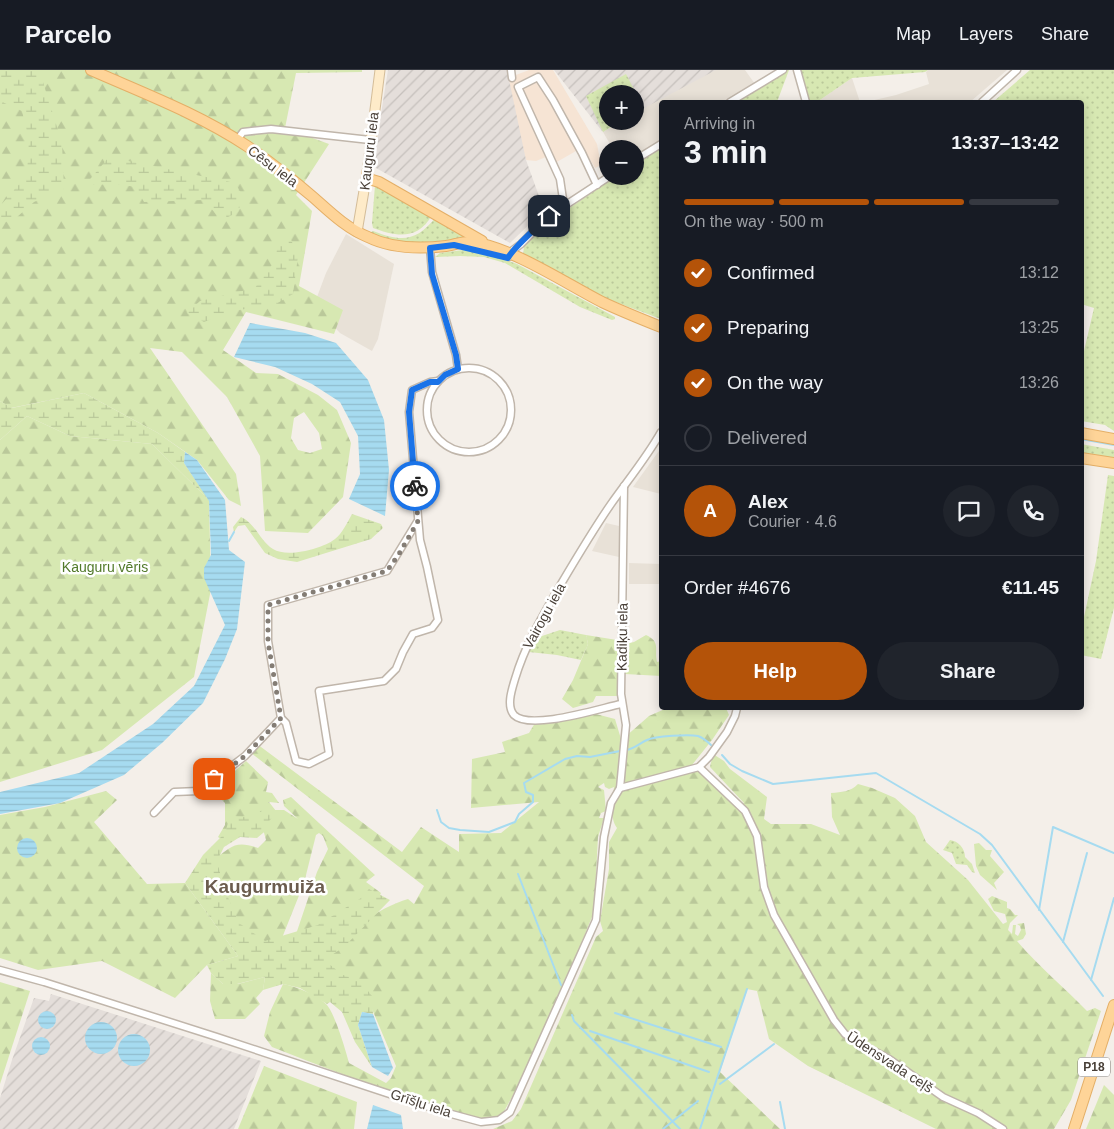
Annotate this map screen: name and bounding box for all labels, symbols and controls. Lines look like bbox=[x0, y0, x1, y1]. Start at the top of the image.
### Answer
text: Parcelo bbox=[25, 21, 112, 48]
text: Map bbox=[896, 24, 931, 44]
text: Layers bbox=[959, 24, 1013, 44]
text: Share bbox=[1041, 24, 1089, 44]
map controls bbox=[599, 85, 644, 185]
button: + bbox=[599, 85, 644, 130]
street label: Kauguru iela bbox=[356, 111, 382, 191]
text: Arriving in bbox=[684, 115, 755, 132]
text: 13:37–13:42 bbox=[951, 132, 1059, 153]
text: 3 min bbox=[684, 134, 768, 170]
button: − bbox=[599, 140, 644, 185]
street label: Cēsu iela bbox=[245, 142, 301, 190]
pin bbox=[528, 195, 570, 237]
icon: home bbox=[535, 202, 563, 230]
text: On the way · 500 m bbox=[684, 213, 824, 230]
icon: check bbox=[684, 259, 712, 287]
text: Confirmed bbox=[727, 262, 815, 283]
text: 13:12 bbox=[1019, 264, 1059, 281]
icon: check bbox=[684, 314, 712, 342]
text: Preparing bbox=[727, 317, 809, 338]
text: 13:25 bbox=[1019, 319, 1059, 336]
icon: check bbox=[684, 369, 712, 397]
text: On the way bbox=[727, 372, 823, 393]
text: 13:26 bbox=[1019, 374, 1059, 391]
text: Delivered bbox=[727, 427, 807, 448]
courier bbox=[390, 461, 440, 511]
icon: bike bbox=[401, 472, 429, 500]
button: chat bbox=[943, 485, 995, 537]
button: phone bbox=[1007, 485, 1059, 537]
text: Alex bbox=[748, 491, 788, 512]
text: A bbox=[703, 500, 717, 521]
text: Courier · 4.6 bbox=[748, 513, 837, 530]
park label: Kauguru vēris bbox=[62, 559, 148, 575]
text: Order #4676 bbox=[684, 577, 791, 598]
text: €11.45 bbox=[1002, 577, 1059, 598]
street label: Vairogu iela bbox=[519, 580, 569, 652]
street label: Kadiķu iela bbox=[613, 602, 631, 671]
button: Help bbox=[684, 642, 867, 700]
button: Share bbox=[877, 642, 1059, 700]
pin bbox=[193, 758, 235, 800]
icon: bag bbox=[200, 765, 228, 793]
district label: Kaugurmuiža bbox=[205, 876, 326, 897]
street label: Ūdensvada ceļš bbox=[844, 1028, 936, 1096]
road number: P18 bbox=[1078, 1058, 1110, 1076]
street label: Grīšļu iela bbox=[389, 1086, 454, 1120]

